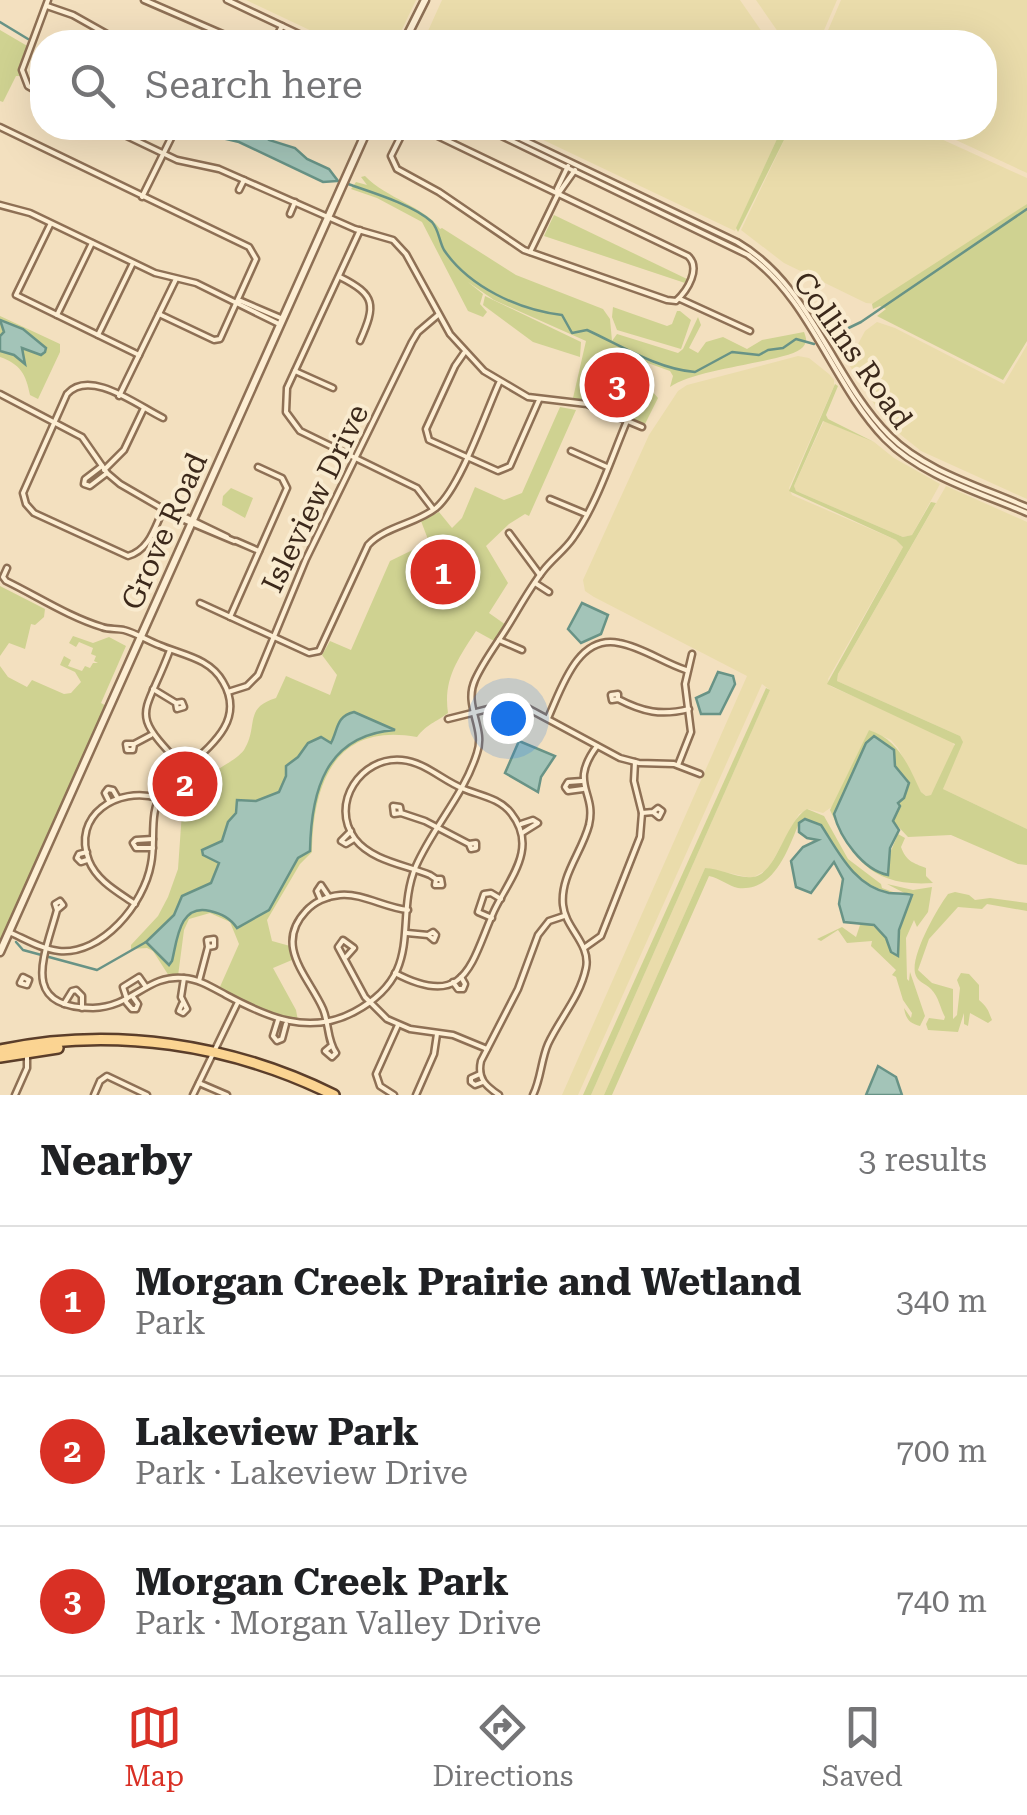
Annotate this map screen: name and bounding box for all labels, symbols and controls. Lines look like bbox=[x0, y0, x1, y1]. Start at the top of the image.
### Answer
search box bbox=[30, 30, 997, 140]
icon: search bbox=[65, 58, 120, 113]
text: Search here bbox=[145, 63, 363, 107]
street label: Collins Road bbox=[786, 265, 920, 435]
pin: 3 bbox=[584, 348, 650, 422]
street label: Isleview Drive bbox=[254, 398, 376, 598]
street label: Grove Road bbox=[114, 447, 214, 615]
pin: 1 bbox=[410, 534, 476, 610]
your location bbox=[483, 693, 534, 744]
pin: 2 bbox=[152, 746, 218, 822]
text: Nearby bbox=[40, 1136, 192, 1185]
text: 3 results bbox=[859, 1141, 987, 1179]
text: Morgan Creek Prairie and Wetland bbox=[135, 1260, 801, 1304]
text: 1 bbox=[64, 1282, 81, 1320]
text: 340 m bbox=[896, 1282, 987, 1320]
text: Park bbox=[135, 1304, 206, 1342]
text: Lakeview Park bbox=[135, 1410, 419, 1454]
text: 2 bbox=[64, 1432, 81, 1470]
text: 700 m bbox=[896, 1432, 987, 1470]
text: Park · Lakeview Drive bbox=[135, 1454, 468, 1492]
text: Morgan Creek Park bbox=[135, 1560, 509, 1604]
text: 3 bbox=[64, 1582, 81, 1620]
text: 740 m bbox=[896, 1582, 987, 1620]
text: Park · Morgan Valley Drive bbox=[135, 1604, 541, 1642]
tab: Map bbox=[124, 1700, 184, 1793]
tab: Directions bbox=[432, 1700, 573, 1793]
tab: Saved bbox=[822, 1700, 903, 1793]

